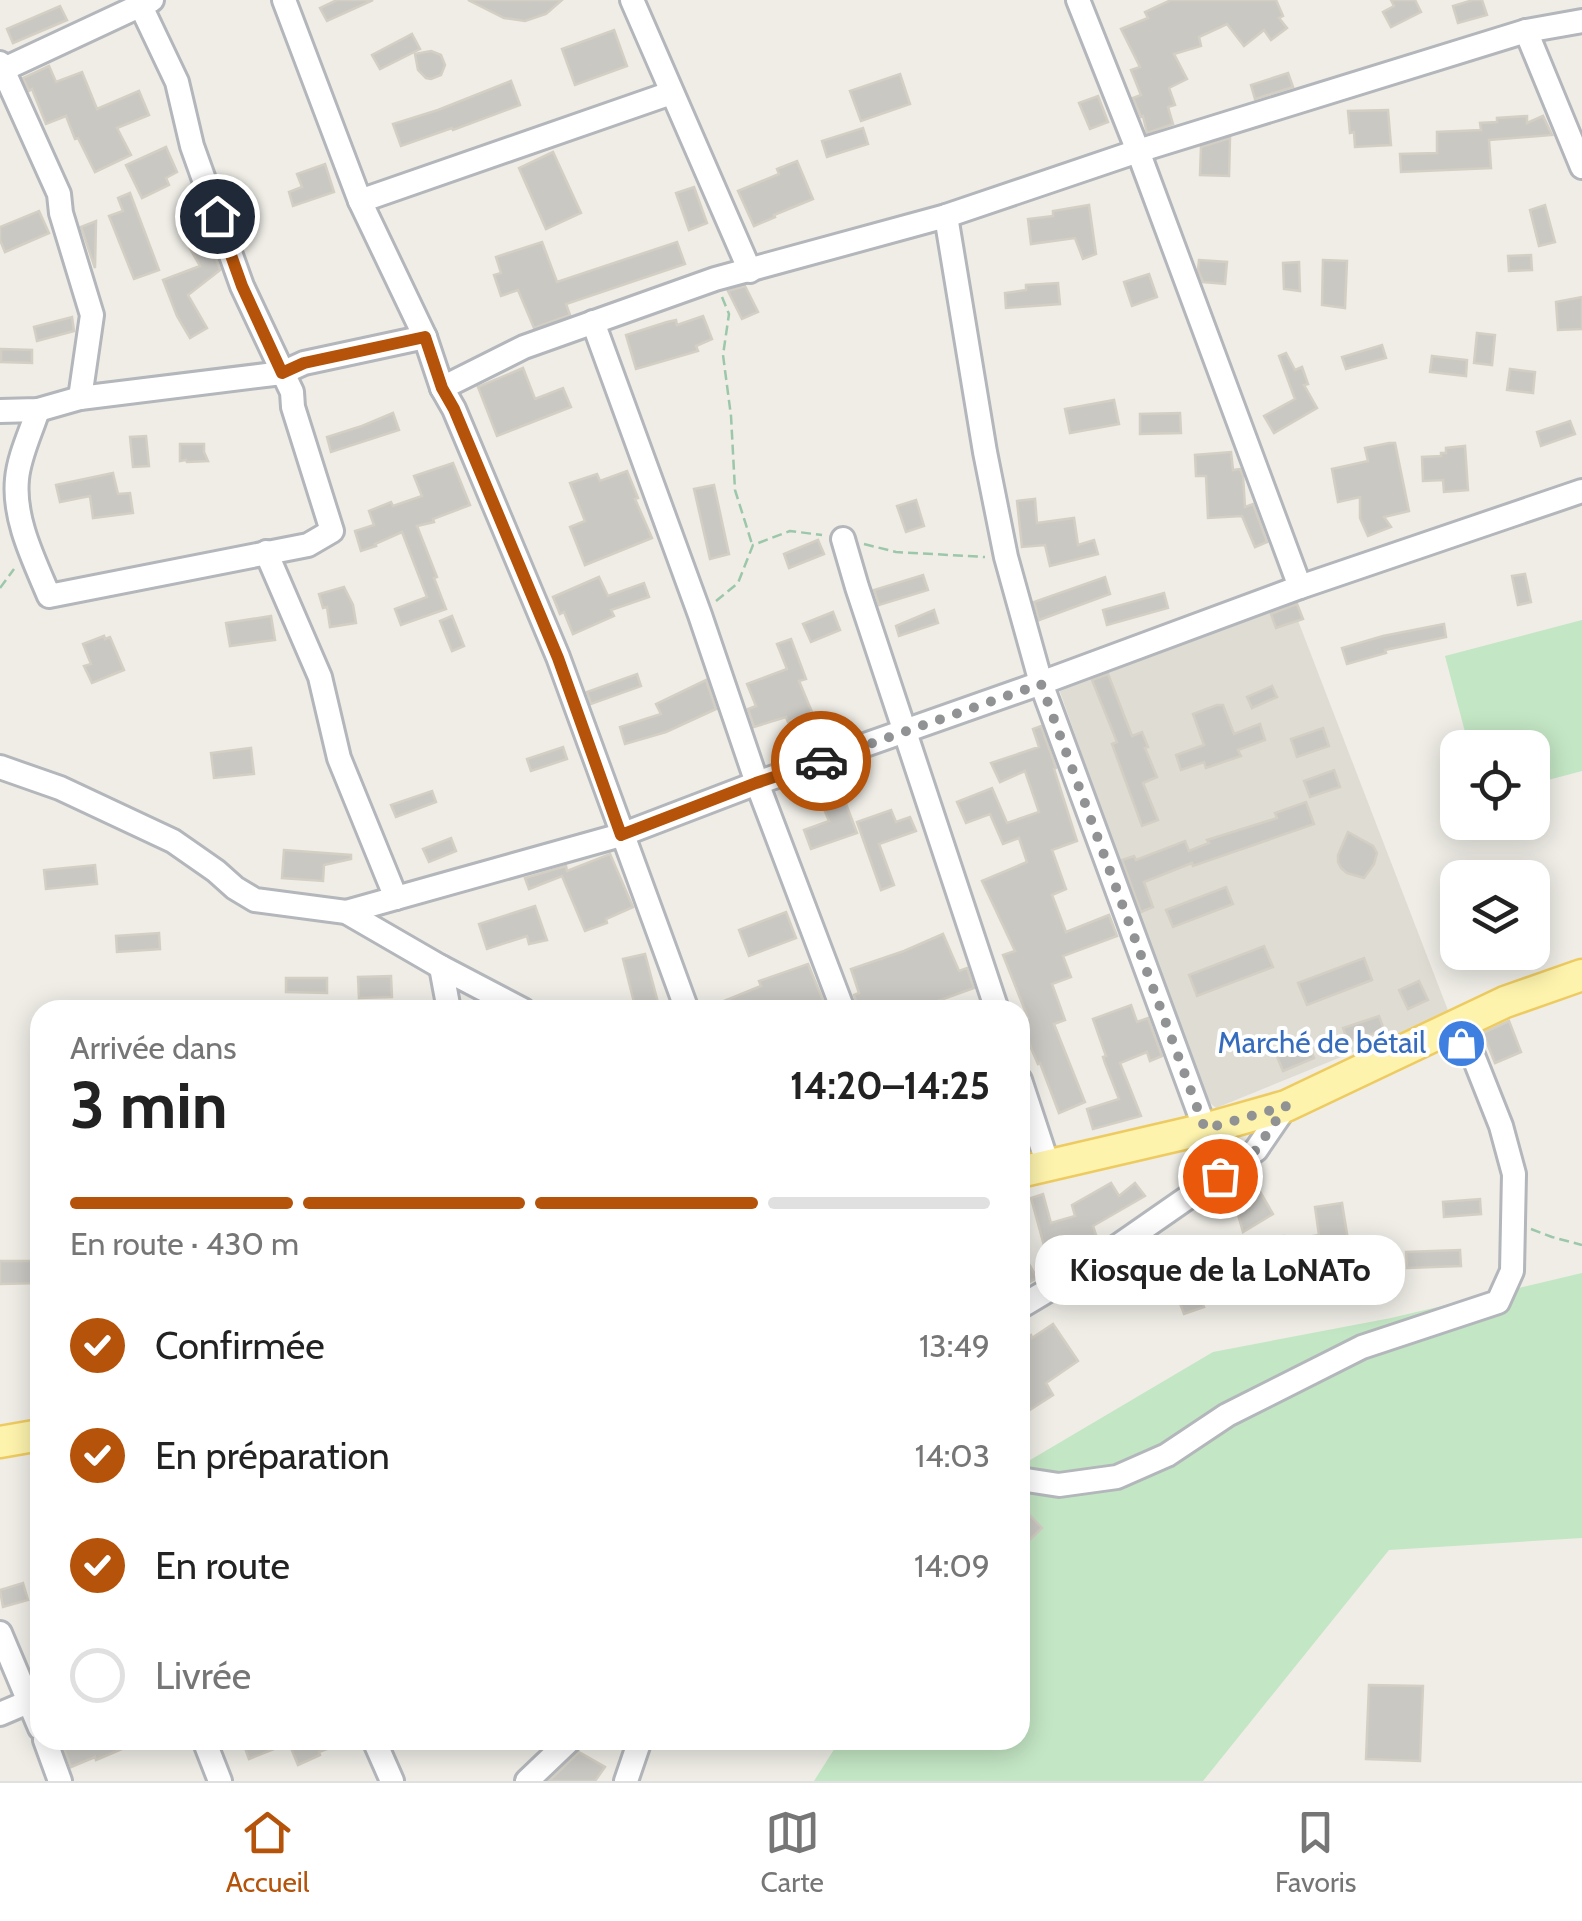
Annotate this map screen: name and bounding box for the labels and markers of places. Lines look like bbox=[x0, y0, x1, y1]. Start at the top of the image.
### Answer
pin bbox=[175, 174, 260, 259]
shop icon: Marché de bétail bbox=[1435, 1017, 1487, 1069]
place label: Marché de bétail bbox=[1218, 1024, 1426, 1061]
pin bbox=[1178, 1134, 1263, 1219]
callout: Kiosque de la LoNATo bbox=[1035, 1236, 1405, 1306]

